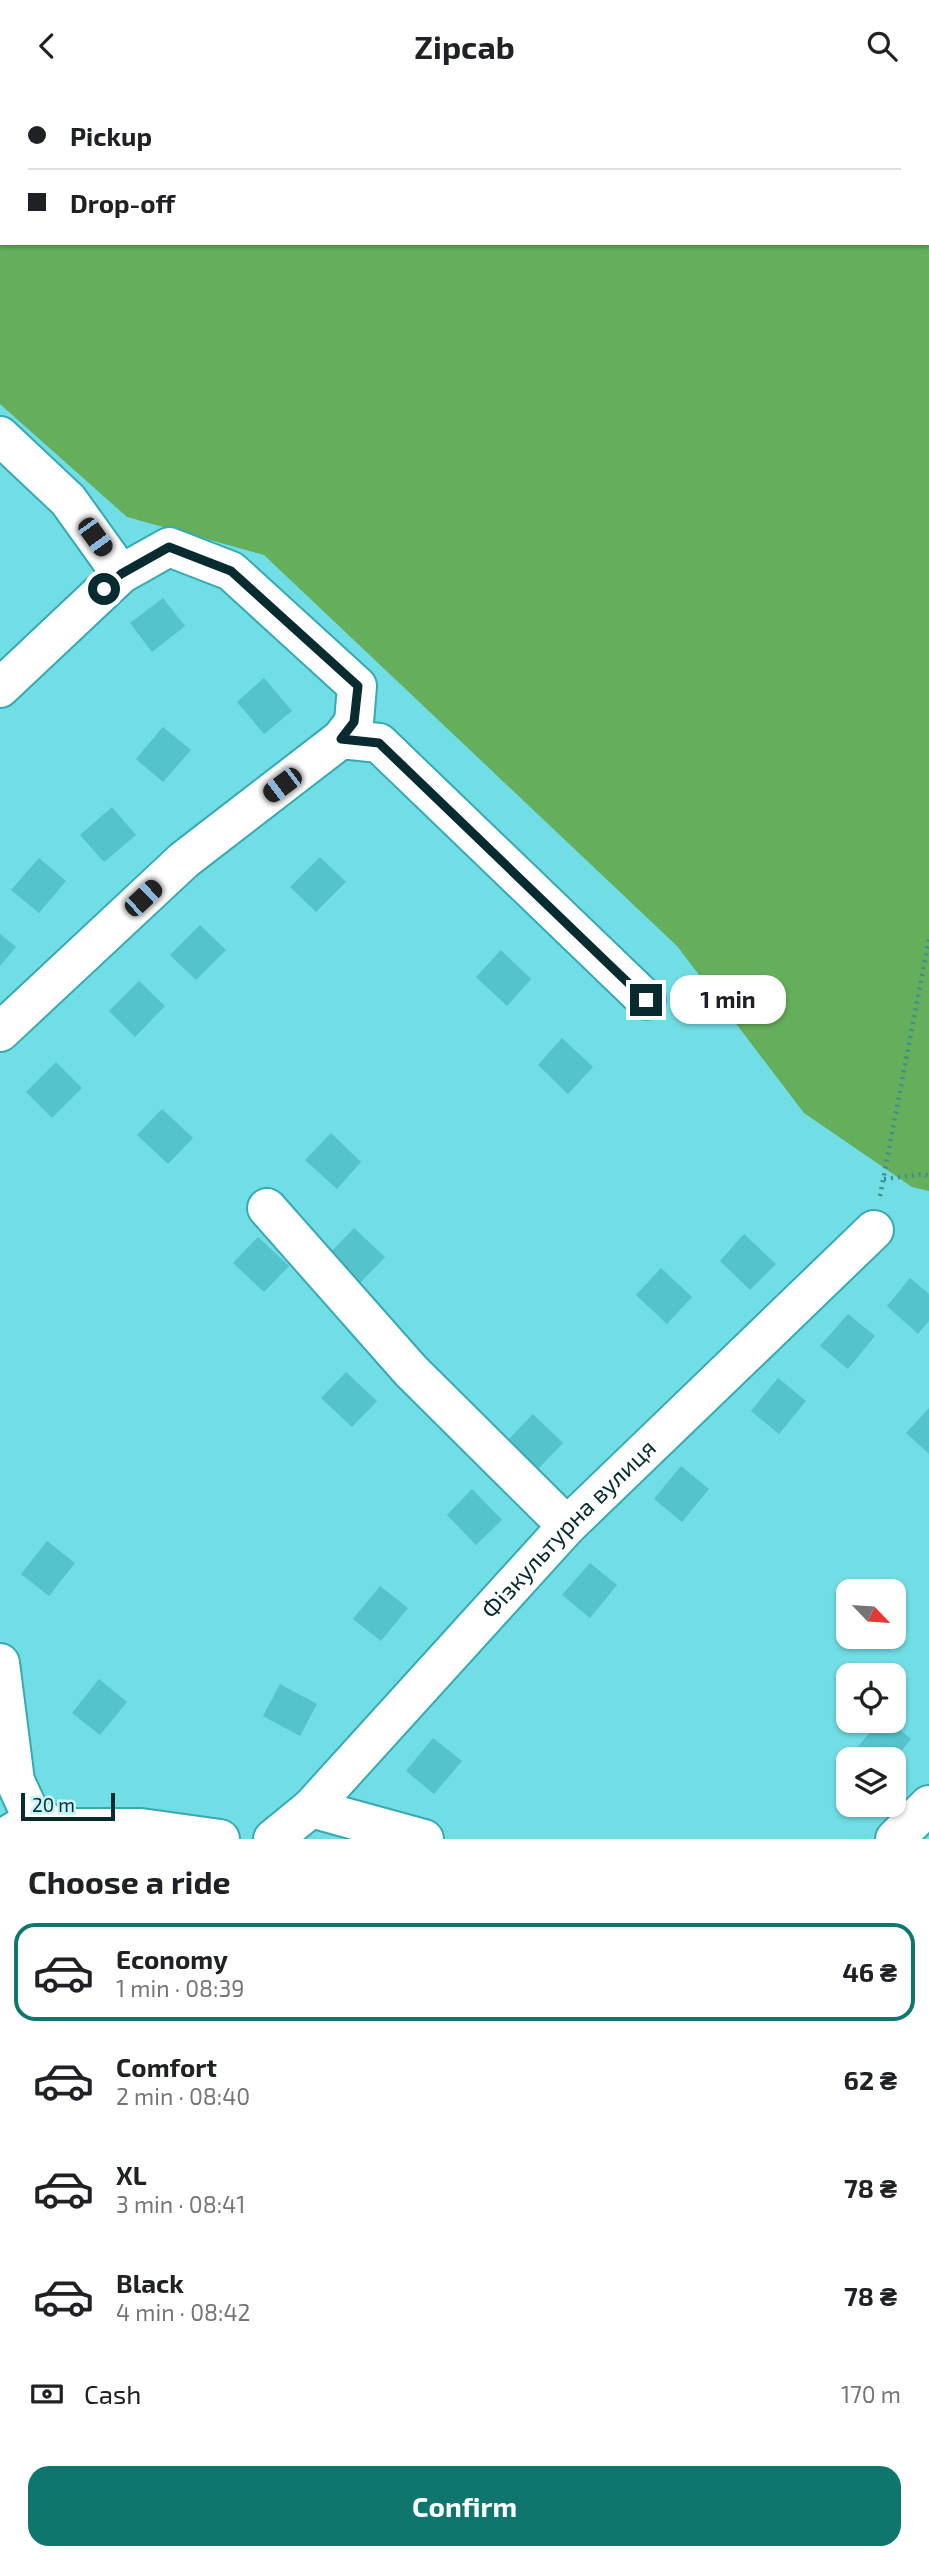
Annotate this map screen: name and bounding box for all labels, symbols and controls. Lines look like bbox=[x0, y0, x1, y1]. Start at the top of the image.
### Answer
icon: back bbox=[28, 27, 66, 65]
text: Zipcab bbox=[414, 27, 515, 65]
icon: search bbox=[863, 27, 901, 65]
text: Pickup bbox=[70, 120, 152, 151]
text: Drop-off bbox=[70, 187, 175, 218]
car bbox=[75, 514, 116, 560]
route start bbox=[88, 573, 120, 605]
car bbox=[259, 764, 306, 806]
car bbox=[121, 876, 166, 920]
callout: 1 min bbox=[670, 975, 786, 1025]
route end bbox=[630, 984, 662, 1016]
text: 1 min bbox=[700, 985, 756, 1013]
street label: Фізкультурна вулиця bbox=[475, 1433, 661, 1624]
north arrow bbox=[836, 1579, 906, 1649]
map controls bbox=[836, 1579, 906, 1817]
button: locate bbox=[836, 1663, 906, 1733]
button: layers bbox=[836, 1747, 906, 1817]
scale bar bbox=[21, 1790, 116, 1822]
text: 20 m bbox=[32, 1793, 75, 1816]
text: Choose a ride bbox=[28, 1862, 231, 1900]
icon: car bbox=[32, 1941, 95, 2004]
text: Economy bbox=[116, 1943, 228, 1974]
text: 46 ₴ bbox=[842, 1956, 897, 1987]
text: 1 min · 08:39 bbox=[116, 1974, 244, 2002]
icon: car bbox=[32, 2049, 95, 2112]
text: Comfort bbox=[116, 2051, 217, 2082]
text: 62 ₴ bbox=[844, 2064, 897, 2095]
text: 2 min · 08:40 bbox=[116, 2082, 250, 2110]
icon: car bbox=[32, 2157, 95, 2220]
text: XL bbox=[116, 2159, 147, 2190]
text: 78 ₴ bbox=[844, 2172, 897, 2203]
text: 3 min · 08:41 bbox=[116, 2190, 245, 2218]
icon: car bbox=[32, 2265, 95, 2328]
text: Black bbox=[116, 2267, 184, 2298]
text: 78 ₴ bbox=[844, 2280, 897, 2311]
text: 4 min · 08:42 bbox=[116, 2298, 251, 2326]
icon: cash bbox=[28, 2375, 66, 2413]
text: Cash bbox=[84, 2378, 141, 2409]
text: 170 m bbox=[841, 2380, 901, 2408]
button: Confirm bbox=[28, 2466, 901, 2546]

